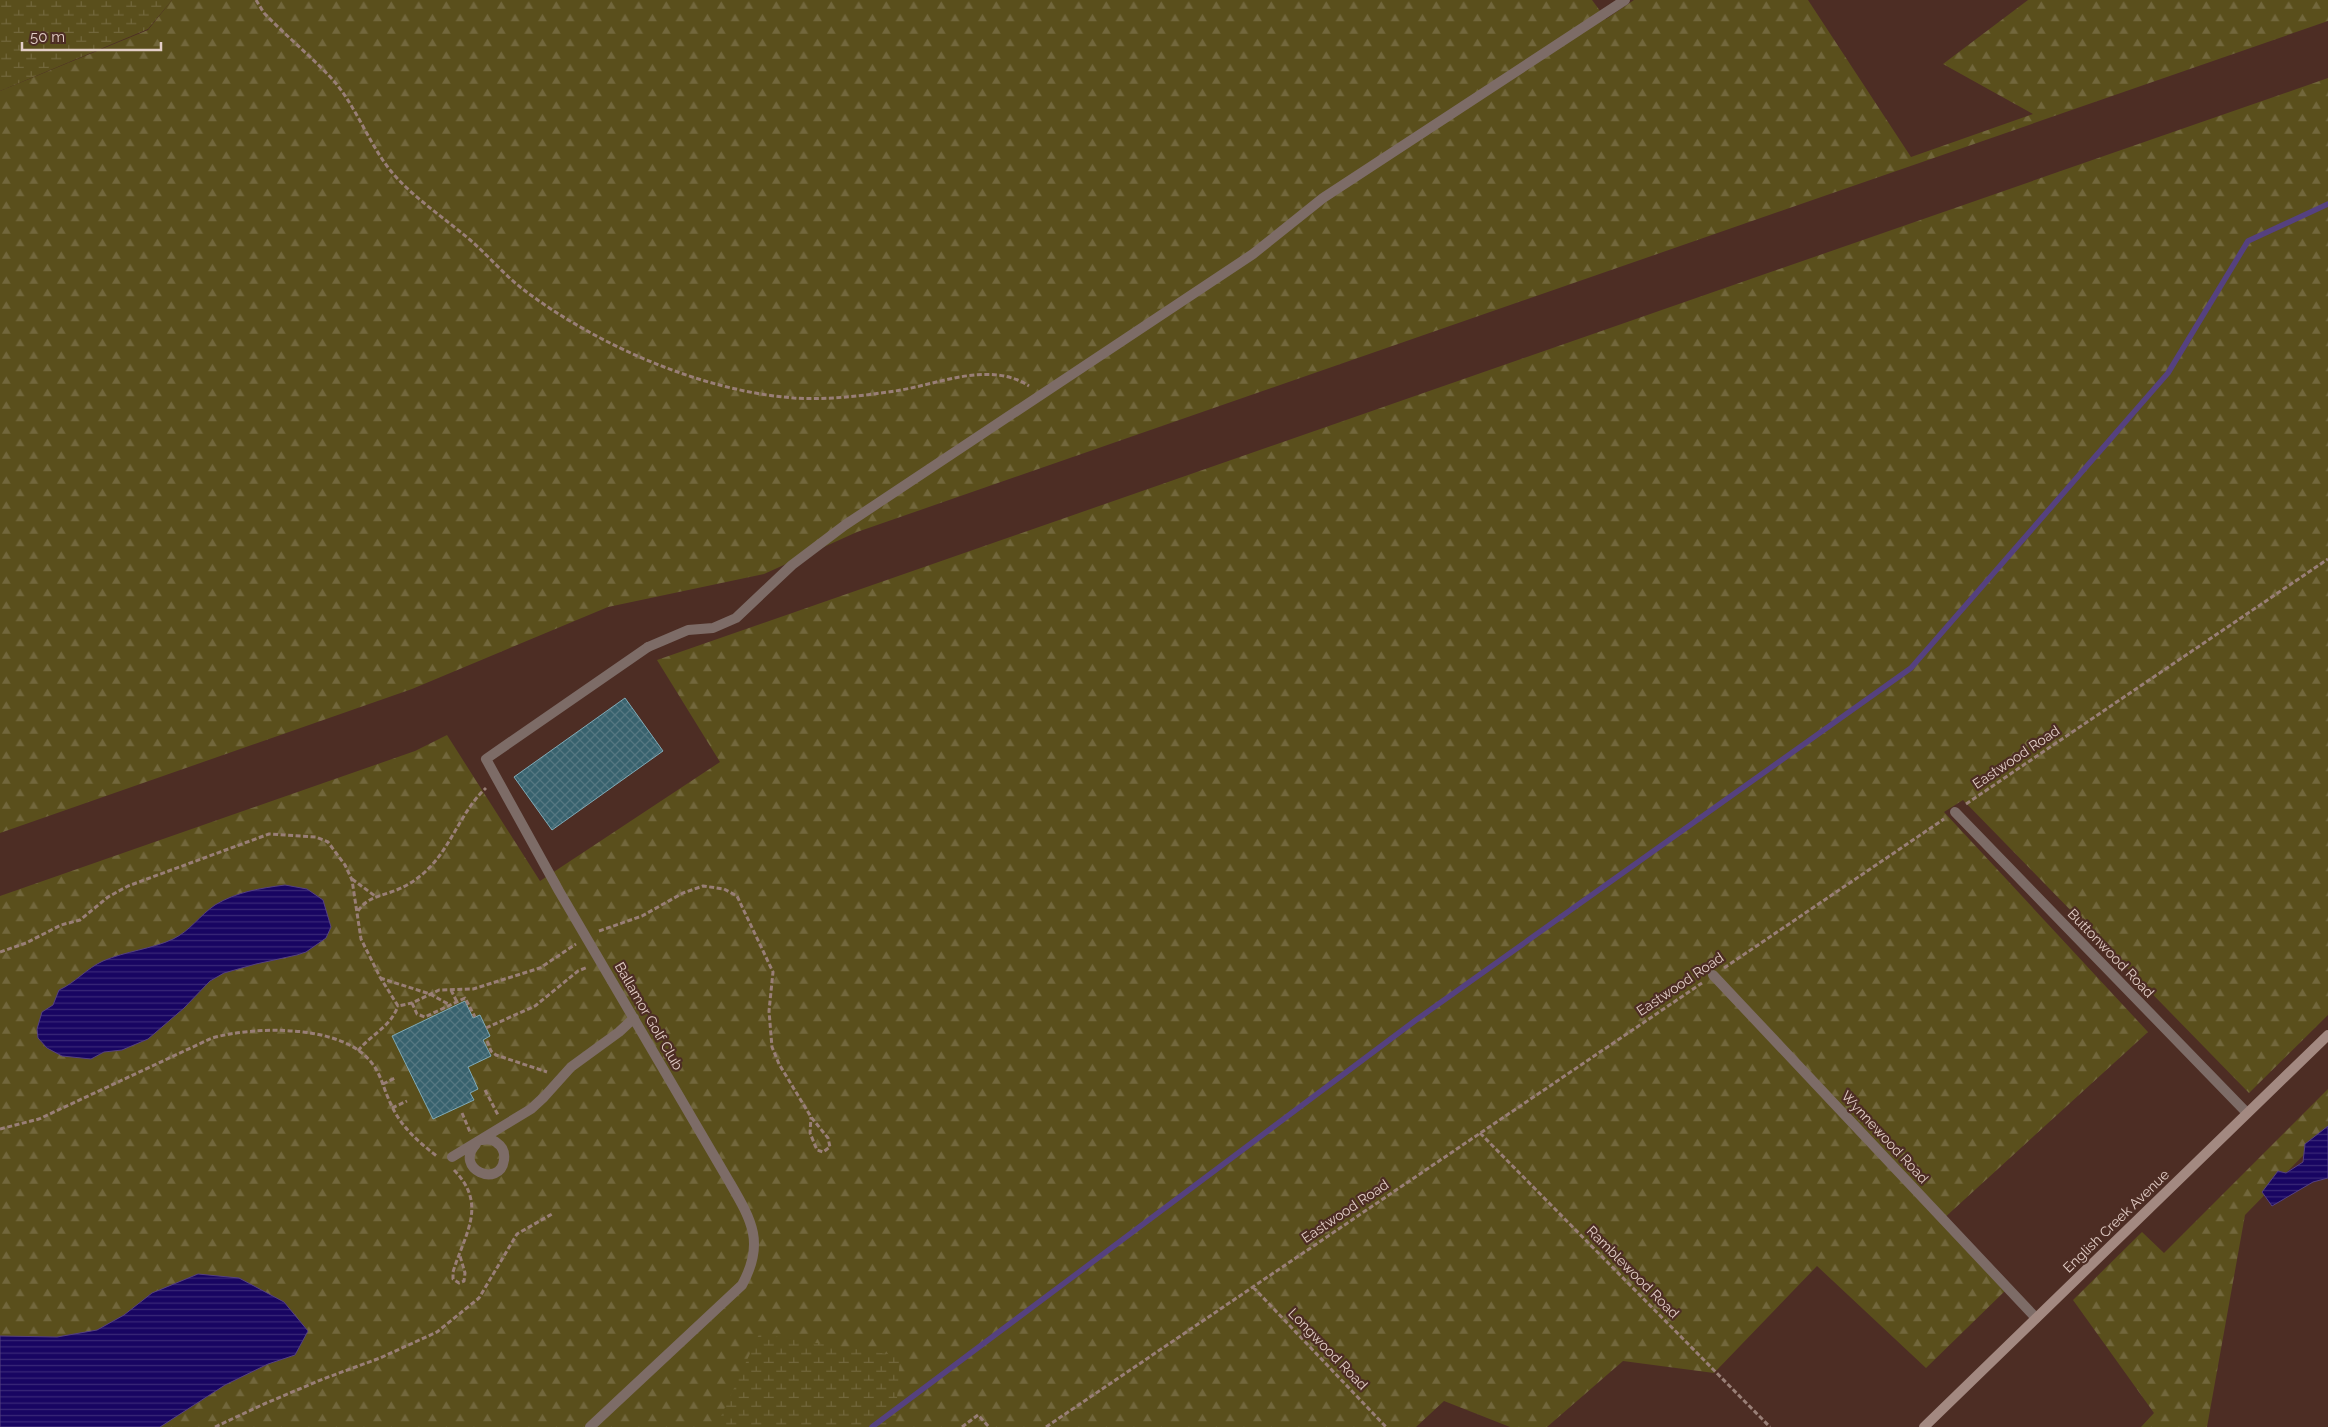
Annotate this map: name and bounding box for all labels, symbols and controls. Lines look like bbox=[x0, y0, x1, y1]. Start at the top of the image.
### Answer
scale bar bbox=[22, 20, 161, 52]
text: 50 m bbox=[30, 28, 65, 46]
street label: Eastwood Road bbox=[1970, 722, 2062, 792]
street label: Buttonwood Road bbox=[2065, 905, 2157, 1001]
street label: Eastwood Road bbox=[1634, 949, 1726, 1019]
street label: Ballamor Golf Club bbox=[612, 959, 687, 1073]
street label: Wynnewood Road bbox=[1838, 1088, 1932, 1186]
street label: English Creek Avenue bbox=[2060, 1166, 2172, 1276]
street label: Eastwood Road bbox=[1299, 1176, 1391, 1246]
street label: Ramblewood Road bbox=[1584, 1223, 1682, 1321]
street label: Longwood Road bbox=[1285, 1305, 1371, 1393]

